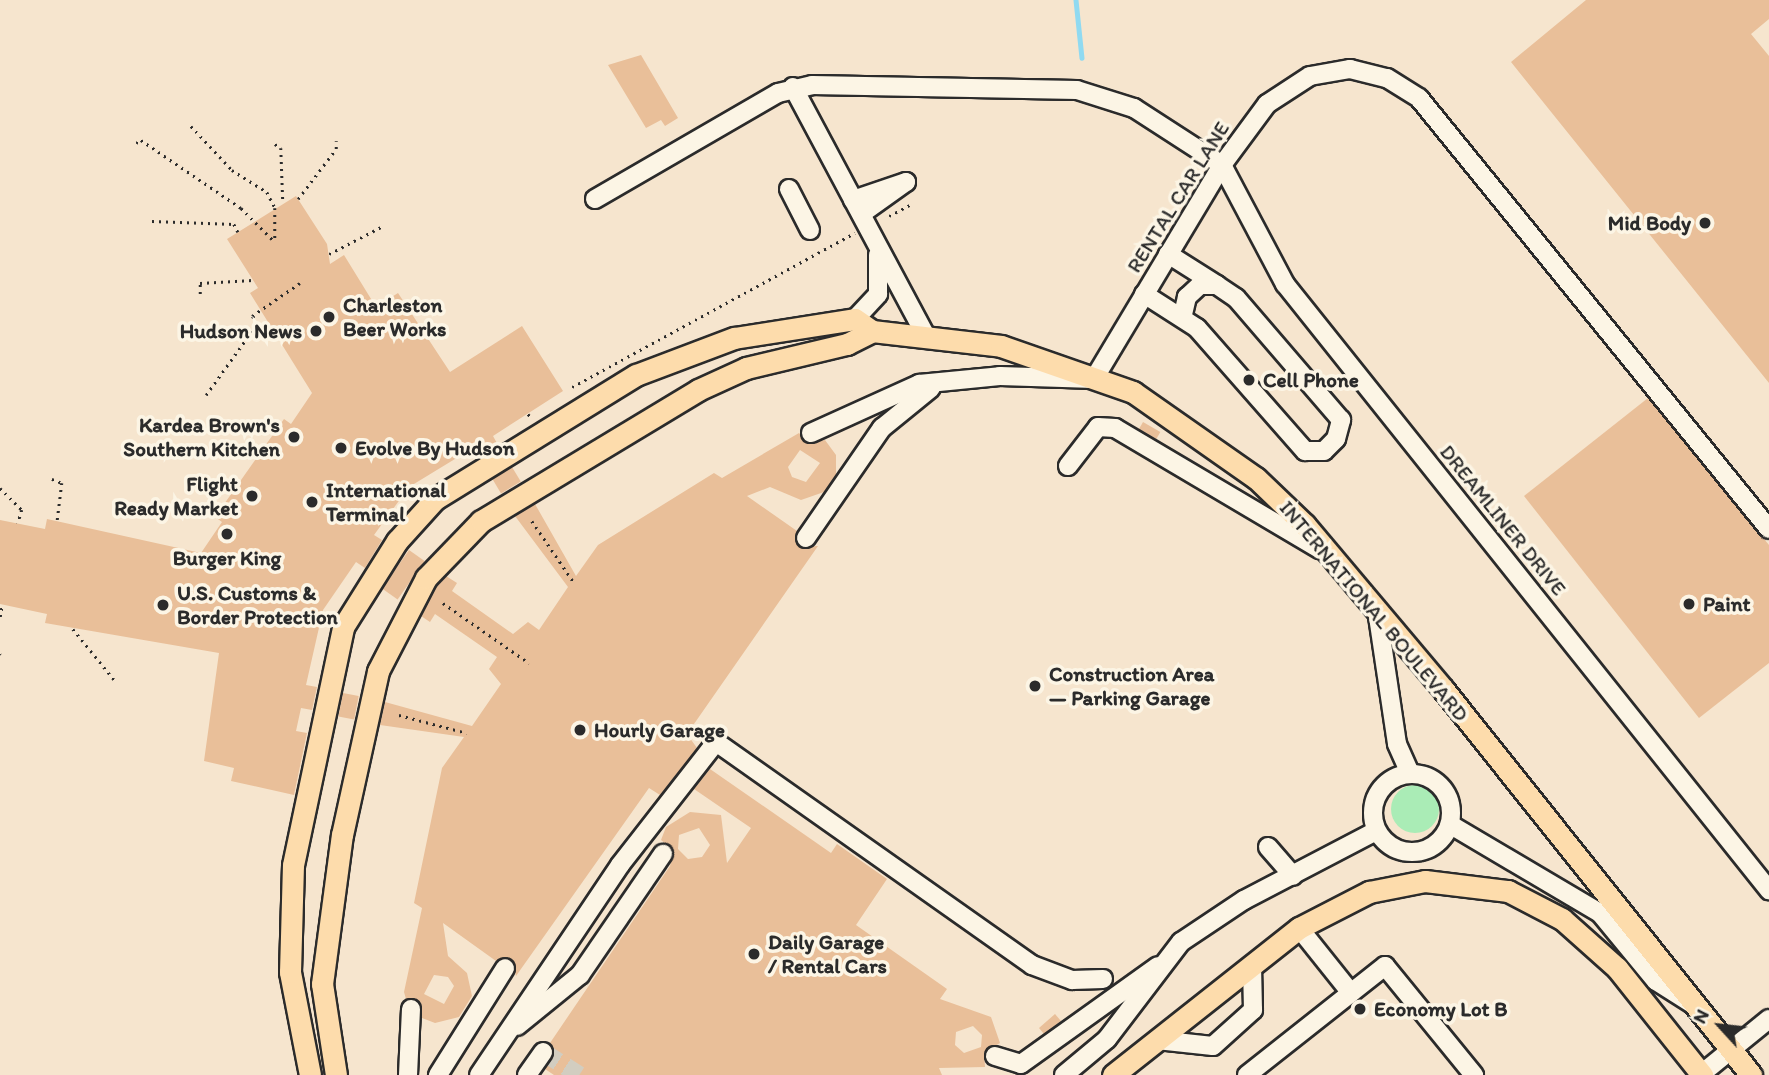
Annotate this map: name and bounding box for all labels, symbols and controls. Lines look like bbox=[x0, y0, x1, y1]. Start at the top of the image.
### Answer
street label: RENTAL CAR LANE bbox=[1121, 117, 1235, 277]
place label: Mid Body bbox=[1607, 210, 1691, 236]
marker: Mid Body bbox=[1697, 215, 1713, 231]
place label: Charleston Beer Works bbox=[343, 292, 446, 342]
marker: Charleston Beer Works bbox=[321, 309, 337, 325]
place label: Hudson News bbox=[180, 318, 302, 344]
marker: Hudson News bbox=[308, 323, 324, 339]
place label: Cell Phone bbox=[1263, 367, 1358, 393]
marker: Cell Phone bbox=[1241, 372, 1257, 388]
place label: Kardea Brown's Southern Kitchen bbox=[123, 412, 280, 462]
marker: Kardea Brown's Southern Kitchen bbox=[286, 429, 302, 445]
place label: Evolve By Hudson bbox=[355, 435, 515, 461]
street label: DREAMLINER DRIVE bbox=[1434, 439, 1572, 601]
marker: Evolve By Hudson bbox=[333, 440, 349, 456]
place label: Flight Ready Market bbox=[115, 471, 238, 521]
place label: International Terminal bbox=[326, 477, 446, 527]
marker: Flight Ready Market bbox=[244, 488, 260, 504]
marker: International Terminal bbox=[304, 494, 320, 510]
street label: INTERNATIONAL BOULEVARD bbox=[1274, 495, 1474, 727]
marker: Burger King bbox=[219, 526, 235, 542]
place label: Burger King bbox=[173, 545, 281, 571]
place label: U.S. Customs & Border Protection bbox=[177, 580, 338, 630]
place label: Paint bbox=[1703, 591, 1750, 617]
marker: Paint bbox=[1681, 596, 1697, 612]
marker: U.S. Customs & Border Protection bbox=[155, 597, 171, 613]
place label: Construction Area — Parking Garage bbox=[1049, 661, 1214, 711]
marker: Construction Area — Parking Garage bbox=[1027, 678, 1043, 694]
place label: Hourly Garage bbox=[594, 717, 725, 743]
marker: Hourly Garage bbox=[572, 722, 588, 738]
place label: Daily Garage / Rental Cars bbox=[768, 929, 887, 979]
marker: Daily Garage / Rental Cars bbox=[746, 946, 762, 962]
north arrow bbox=[1685, 991, 1755, 1061]
place label: Economy Lot B bbox=[1374, 996, 1508, 1022]
marker: Economy Lot B bbox=[1352, 1001, 1368, 1017]
text: N bbox=[1688, 1005, 1714, 1027]

